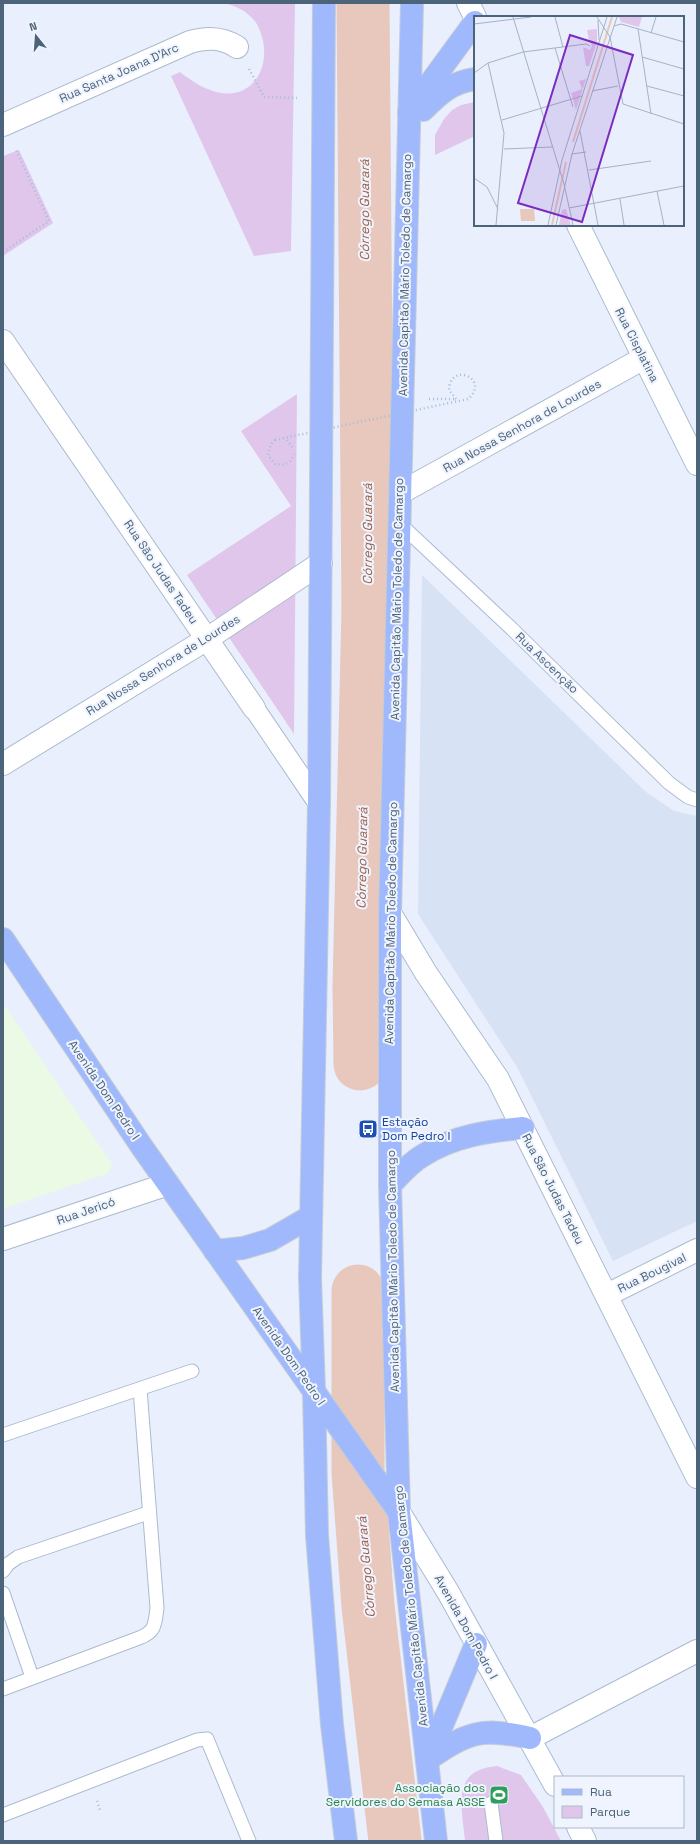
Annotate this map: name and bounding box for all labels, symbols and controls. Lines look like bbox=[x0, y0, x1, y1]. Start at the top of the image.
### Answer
north arrow bbox=[16, 16, 56, 56]
inset map bbox=[474, 16, 684, 226]
text: N bbox=[28, 19, 39, 34]
street label: Rua Santa Joana D'Arc bbox=[57, 39, 181, 107]
street label: Avenida Capitão Mário Toledo de Camargo bbox=[395, 154, 415, 396]
water label: Córrego Guarará bbox=[356, 159, 373, 261]
street label: Rua Cisplatina bbox=[611, 305, 663, 385]
street label: Rua Nossa Senhora de Lourdes bbox=[440, 376, 604, 476]
street label: Avenida Capitão Mário Toledo de Camargo bbox=[387, 478, 407, 720]
water label: Córrego Guarará bbox=[359, 483, 376, 585]
street label: Rua São Judas Tadeu bbox=[120, 517, 202, 627]
street label: Rua Nossa Senhora de Lourdes bbox=[83, 611, 243, 719]
street label: Rua Ascenção bbox=[512, 629, 582, 697]
street label: Avenida Capitão Mário Toledo de Camargo bbox=[381, 802, 401, 1044]
water label: Córrego Guarará bbox=[353, 806, 371, 909]
street label: Avenida Dom Pedro I bbox=[65, 1037, 143, 1143]
place label: Estação Dom Pedro I bbox=[382, 1114, 450, 1144]
bus stop icon: Estação Dom Pedro I bbox=[357, 1118, 379, 1140]
street label: Rua São Judas Tadeu bbox=[518, 1131, 588, 1247]
street label: Avenida Capitão Mário Toledo de Camargo bbox=[383, 1150, 403, 1392]
street label: Rua Jericó bbox=[55, 1194, 117, 1228]
street label: Rua Bougival bbox=[615, 1250, 689, 1296]
street label: Avenida Dom Pedro I bbox=[249, 1303, 329, 1409]
street label: Avenida Capitão Mário Toledo de Camargo bbox=[390, 1485, 432, 1727]
water label: Córrego Guarará bbox=[353, 1515, 379, 1618]
street label: Avenida Dom Pedro I bbox=[431, 1572, 501, 1682]
legend bbox=[554, 1776, 684, 1828]
place label: Associação dos Servidores do Semasa ASSE bbox=[326, 1780, 485, 1810]
sports icon: Associação dos Servidores do Semasa ASSE bbox=[488, 1784, 510, 1806]
text: Rua bbox=[590, 1784, 612, 1800]
text: Parque bbox=[590, 1804, 630, 1820]

